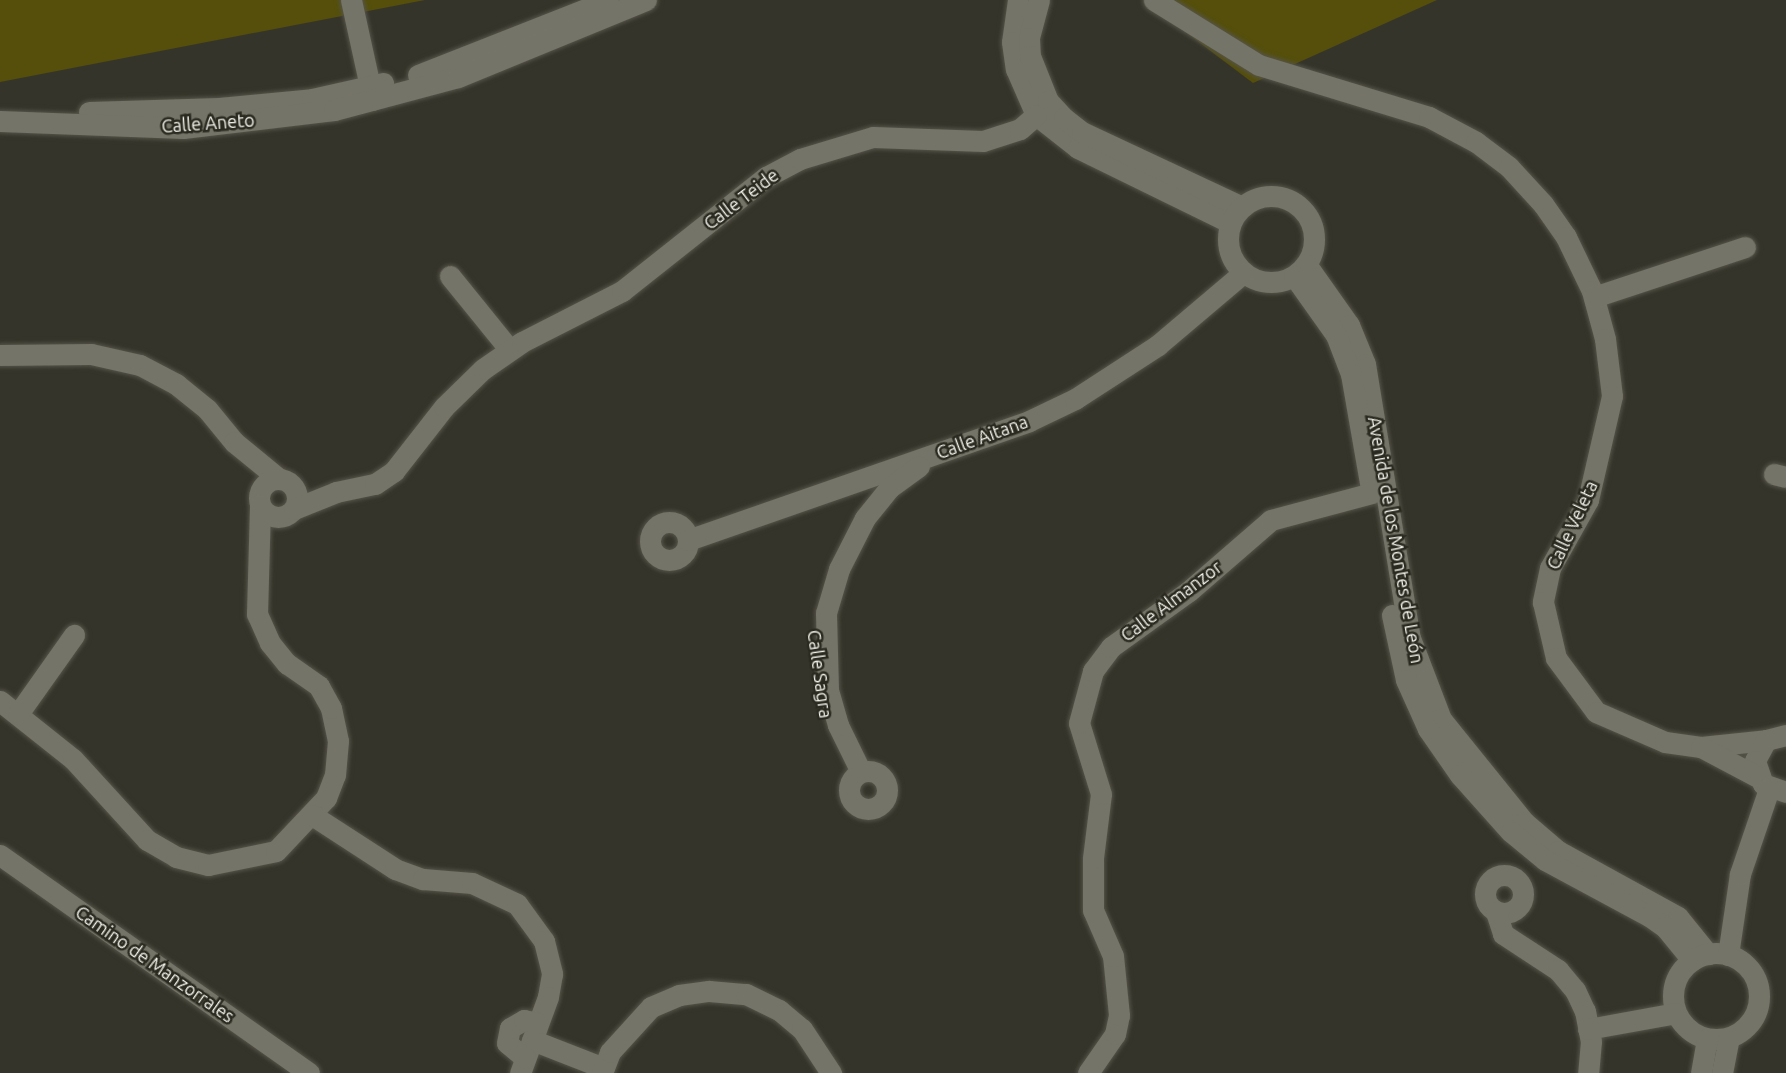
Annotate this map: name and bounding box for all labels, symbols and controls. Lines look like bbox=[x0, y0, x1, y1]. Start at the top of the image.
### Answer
street label: Calle Aneto bbox=[161, 109, 255, 137]
street label: Calle Teide bbox=[699, 164, 783, 234]
street label: Calle Aitana bbox=[933, 410, 1031, 464]
street label: Avenida de los Montes de León bbox=[1364, 415, 1428, 665]
street label: Calle Veleta bbox=[1542, 477, 1602, 573]
street label: Calle Almanzor bbox=[1116, 556, 1226, 646]
street label: Calle Sagra bbox=[803, 628, 837, 720]
street label: Camino de Manzorrales bbox=[71, 901, 239, 1027]

